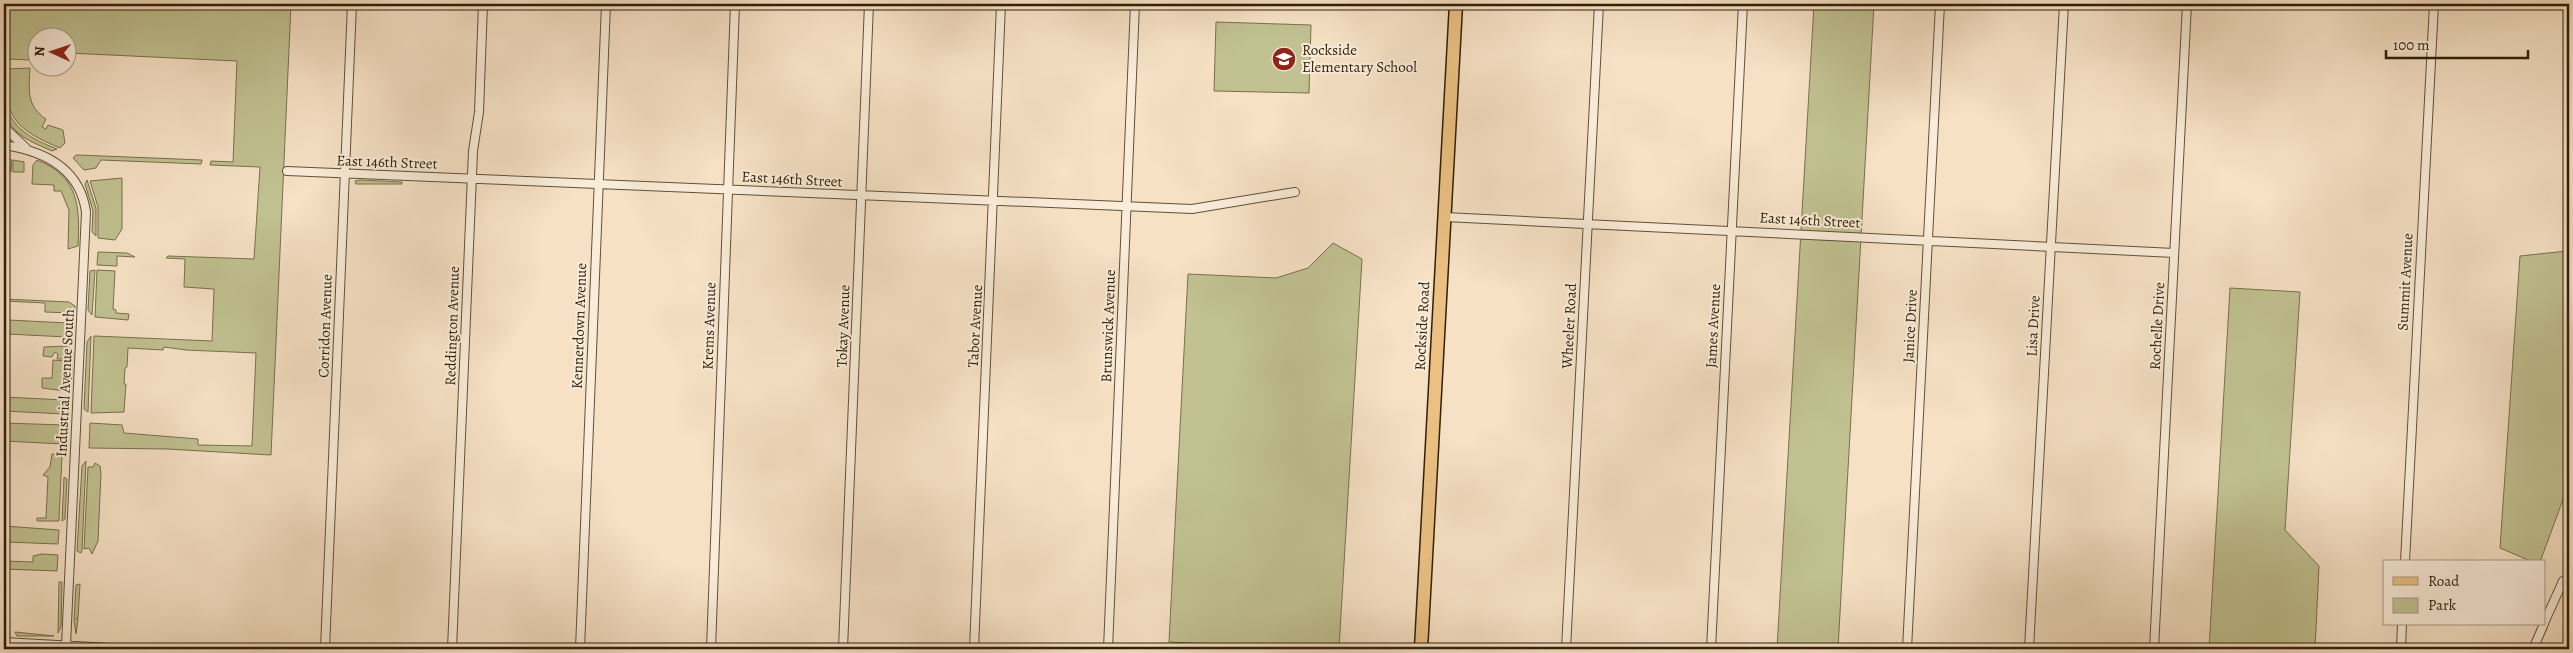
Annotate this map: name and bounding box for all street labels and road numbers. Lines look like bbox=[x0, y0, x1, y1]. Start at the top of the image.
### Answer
street label: East 146th Street bbox=[336, 150, 438, 174]
street label: East 146th Street bbox=[741, 166, 843, 192]
street label: East 146th Street bbox=[1759, 207, 1861, 233]
street label: Summit Avenue bbox=[2392, 232, 2418, 331]
street label: Kennerdown Avenue bbox=[567, 262, 591, 389]
street label: Reddington Avenue bbox=[440, 266, 464, 386]
street label: Brunswick Avenue bbox=[1096, 269, 1120, 383]
street label: Corridon Avenue bbox=[313, 274, 337, 378]
street label: Rockside Road bbox=[1410, 280, 1434, 371]
street label: Krems Avenue bbox=[697, 281, 721, 370]
street label: Rochelle Drive bbox=[2145, 281, 2169, 370]
street label: Wheeler Road bbox=[1557, 282, 1581, 370]
street label: James Avenue bbox=[1701, 283, 1725, 369]
street label: Tokay Avenue bbox=[832, 284, 854, 368]
street label: Tabor Avenue bbox=[963, 284, 987, 368]
street label: Janice Drive bbox=[1898, 289, 1922, 363]
street label: Lisa Drive bbox=[2021, 294, 2045, 357]
street label: Industrial Avenue South bbox=[51, 309, 79, 457]

